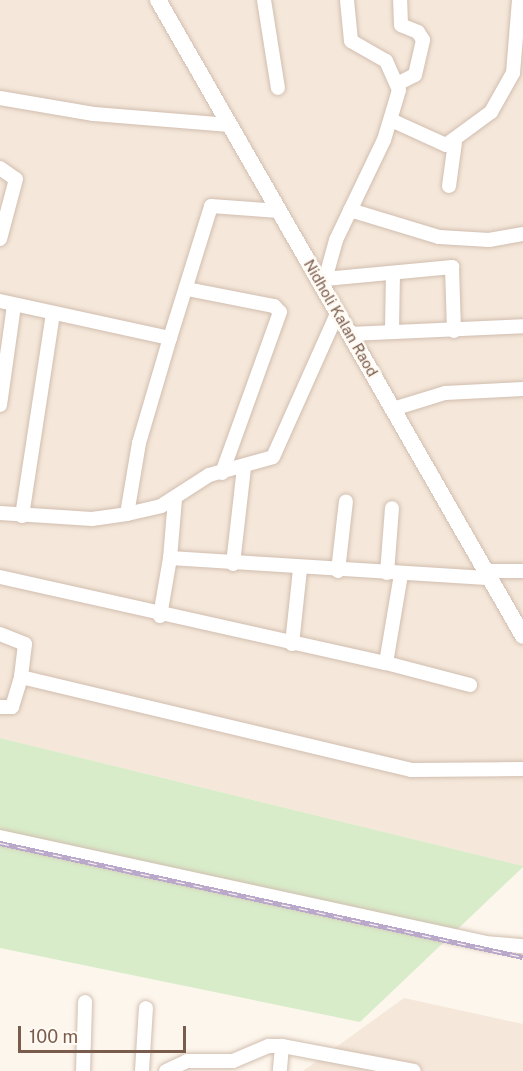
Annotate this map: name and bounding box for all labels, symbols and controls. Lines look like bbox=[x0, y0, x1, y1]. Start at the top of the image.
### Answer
street label: Nidholi Kalan Raod bbox=[300, 256, 382, 380]
scale bar bbox=[21, 1014, 189, 1052]
text: 100 m bbox=[29, 1026, 78, 1047]

